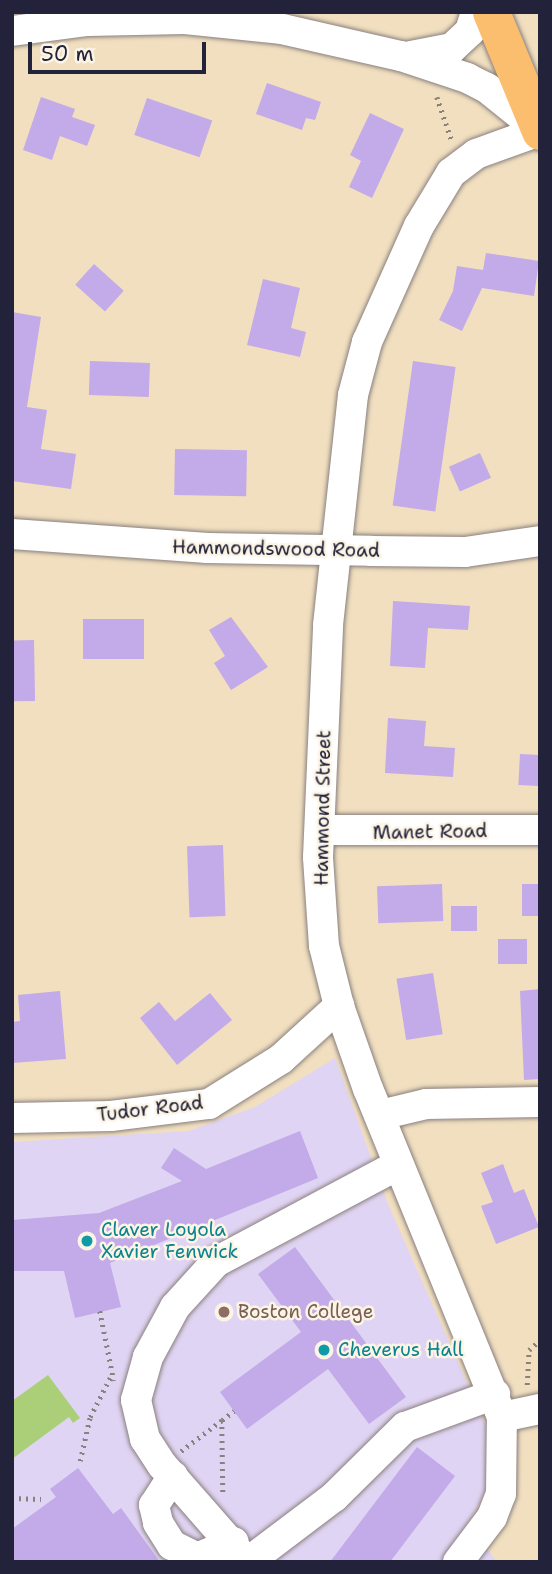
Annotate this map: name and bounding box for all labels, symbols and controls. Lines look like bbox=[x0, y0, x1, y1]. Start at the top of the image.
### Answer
scale bar bbox=[32, 28, 210, 72]
text: 50 m bbox=[41, 40, 94, 68]
street label: Hammondswood Road bbox=[172, 536, 380, 562]
street label: Hammond Street bbox=[310, 730, 336, 886]
street label: Manet Road bbox=[373, 820, 487, 844]
street label: Tudor Road bbox=[96, 1091, 204, 1127]
place label: Claver Loyola Xavier Fenwick bbox=[101, 1219, 238, 1263]
marker: Claver Loyola Xavier Fenwick bbox=[79, 1233, 95, 1249]
place label: Boston College bbox=[238, 1301, 373, 1323]
marker: Boston College bbox=[216, 1304, 232, 1320]
place label: Cheverus Hall bbox=[338, 1339, 464, 1361]
marker: Cheverus Hall bbox=[316, 1342, 332, 1358]

